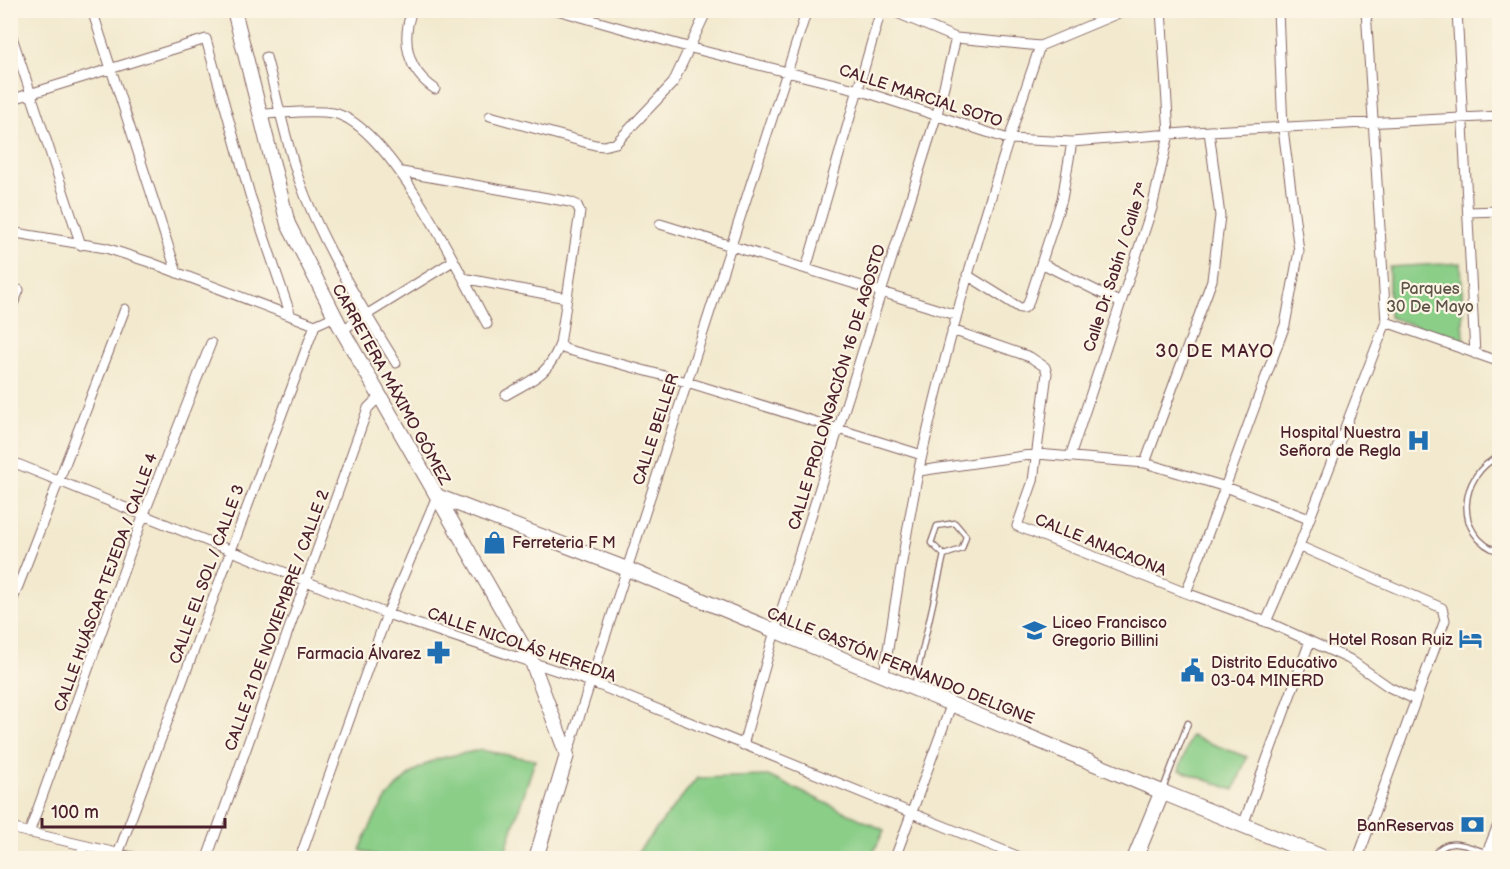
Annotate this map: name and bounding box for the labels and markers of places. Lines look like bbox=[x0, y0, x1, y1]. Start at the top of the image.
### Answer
place label: Hospital Nuestra Señora de Regla bbox=[1279, 424, 1401, 461]
hospital icon: Hospital Nuestra Señora de Regla bbox=[1406, 428, 1432, 454]
shop icon: Ferreteria F M bbox=[481, 529, 507, 555]
place label: Ferreteria F M bbox=[512, 534, 616, 553]
place label: Liceo Francisco Gregorio Billini bbox=[1052, 614, 1167, 651]
school or university icon: Liceo Francisco Gregorio Billini bbox=[1021, 618, 1047, 644]
hotel icon: Hotel Rosan Ruiz bbox=[1458, 626, 1484, 652]
place label: Hotel Rosan Ruiz bbox=[1328, 631, 1453, 650]
pharmacy icon: Farmacia Álvarez bbox=[426, 640, 452, 666]
place label: Farmacia Álvarez bbox=[297, 643, 421, 664]
place label: Distrito Educativo 03-04 MINERD bbox=[1211, 654, 1337, 691]
public building icon: Distrito Educativo 03-04 MINERD bbox=[1180, 658, 1206, 684]
bank icon: BanReservas bbox=[1459, 812, 1485, 838]
place label: BanReservas bbox=[1356, 817, 1454, 836]

